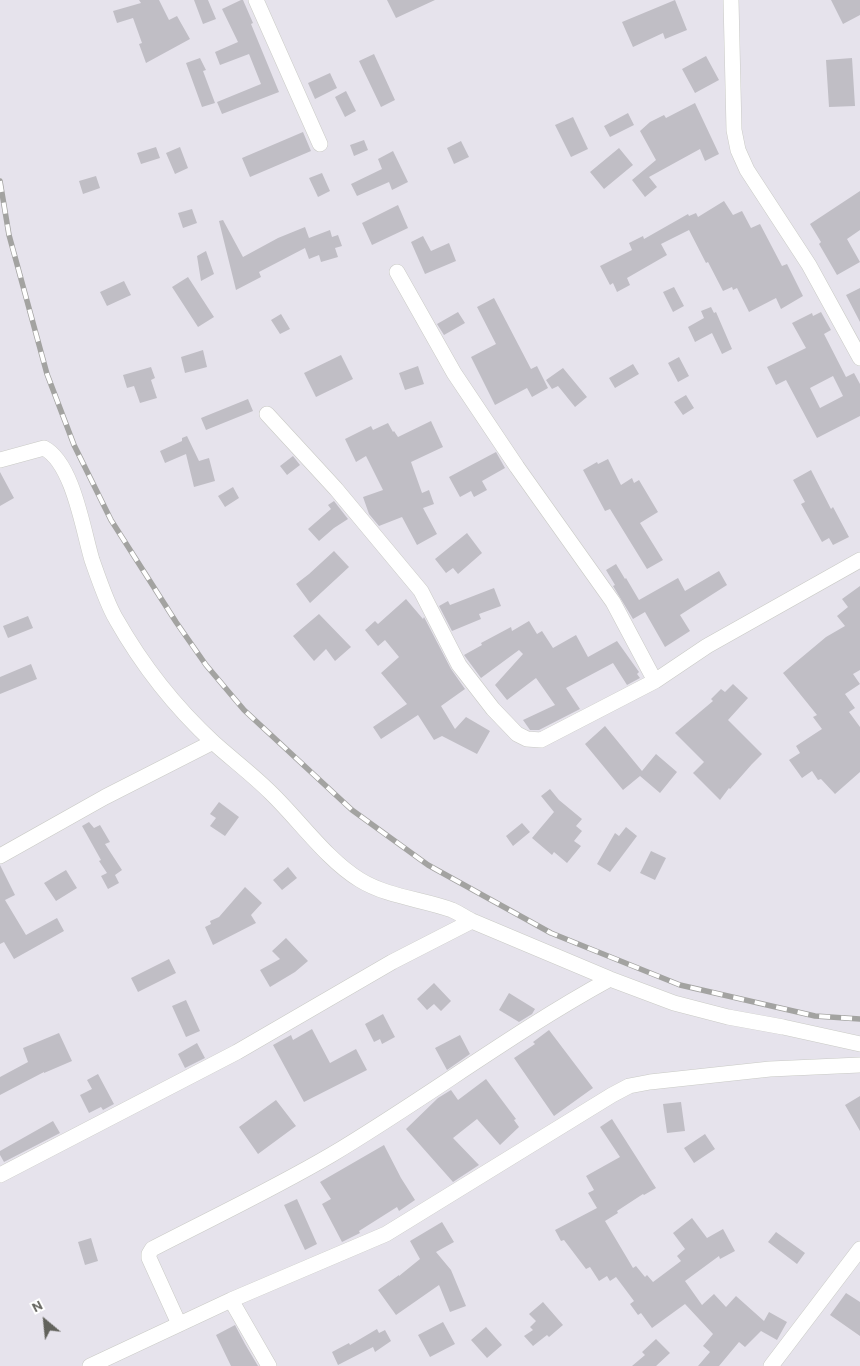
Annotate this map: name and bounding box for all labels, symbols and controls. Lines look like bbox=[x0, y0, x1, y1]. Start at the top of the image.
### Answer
north arrow bbox=[20, 1296, 70, 1346]
text: N bbox=[29, 1297, 46, 1317]

